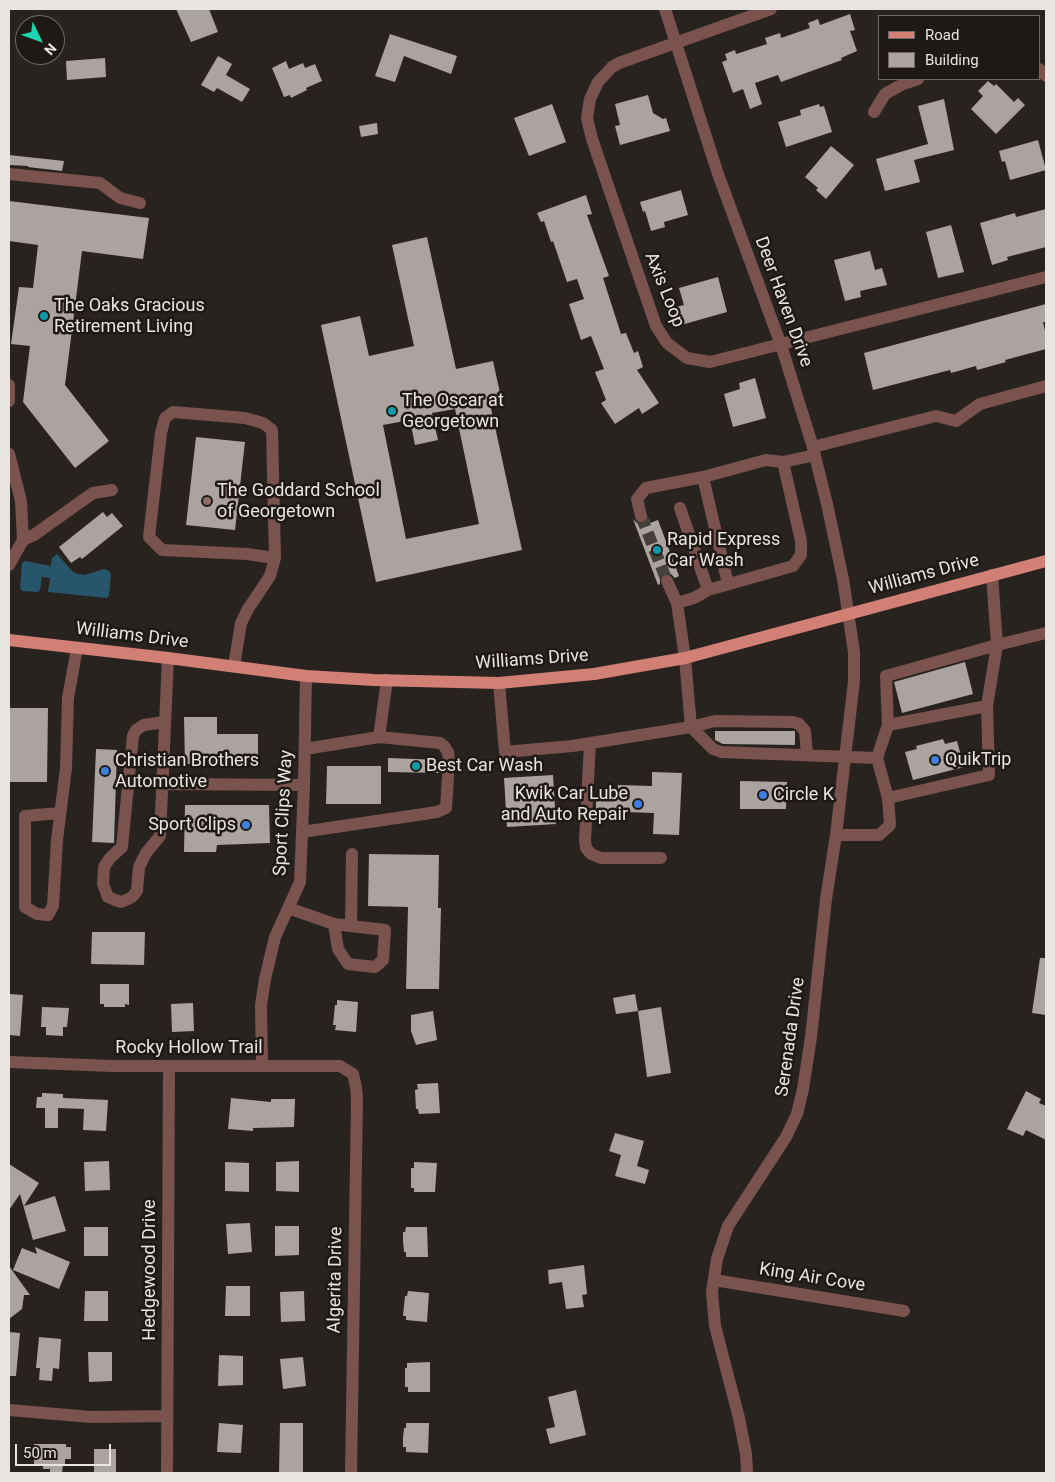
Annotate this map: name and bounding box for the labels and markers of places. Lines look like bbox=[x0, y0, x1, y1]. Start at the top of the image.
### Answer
place label: The Oaks Gracious Retirement Living bbox=[54, 295, 205, 338]
marker: The Oaks Gracious Retirement Living bbox=[38, 310, 50, 322]
place label: The Oscar at Georgetown bbox=[402, 390, 504, 432]
marker: The Oscar at Georgetown bbox=[386, 405, 398, 417]
place label: The Goddard School of Georgetown bbox=[217, 480, 380, 522]
marker: The Goddard School of Georgetown bbox=[201, 495, 213, 507]
place label: Rapid Express Car Wash bbox=[667, 529, 780, 572]
marker: Rapid Express Car Wash bbox=[651, 544, 663, 556]
place label: QuikTrip bbox=[945, 749, 1011, 771]
place label: Christian Brothers Automotive bbox=[115, 750, 259, 792]
marker: QuikTrip bbox=[929, 754, 941, 766]
place label: Best Car Wash bbox=[426, 755, 543, 777]
marker: Best Car Wash bbox=[410, 760, 422, 772]
marker: Christian Brothers Automotive bbox=[99, 765, 111, 777]
place label: Kwik Car Lube and Auto Repair bbox=[501, 783, 628, 826]
place label: Circle K bbox=[773, 784, 834, 806]
marker: Circle K bbox=[757, 789, 769, 801]
marker: Kwik Car Lube and Auto Repair bbox=[632, 798, 644, 810]
place label: Sport Clips bbox=[148, 814, 236, 836]
marker: Sport Clips bbox=[240, 819, 252, 831]

